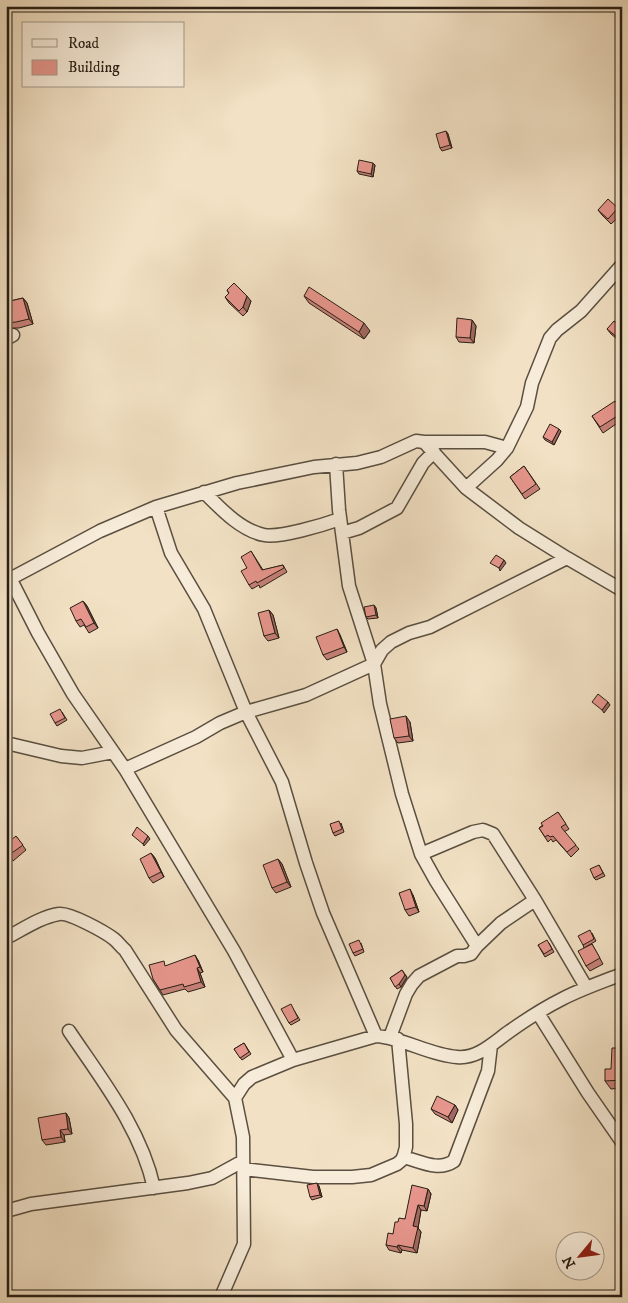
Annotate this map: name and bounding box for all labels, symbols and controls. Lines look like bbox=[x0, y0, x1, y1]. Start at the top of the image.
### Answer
legend bbox=[22, 22, 185, 88]
text: Road bbox=[68, 34, 100, 53]
text: Building bbox=[68, 58, 120, 77]
north arrow bbox=[556, 1230, 606, 1280]
text: N bbox=[559, 1252, 580, 1271]

